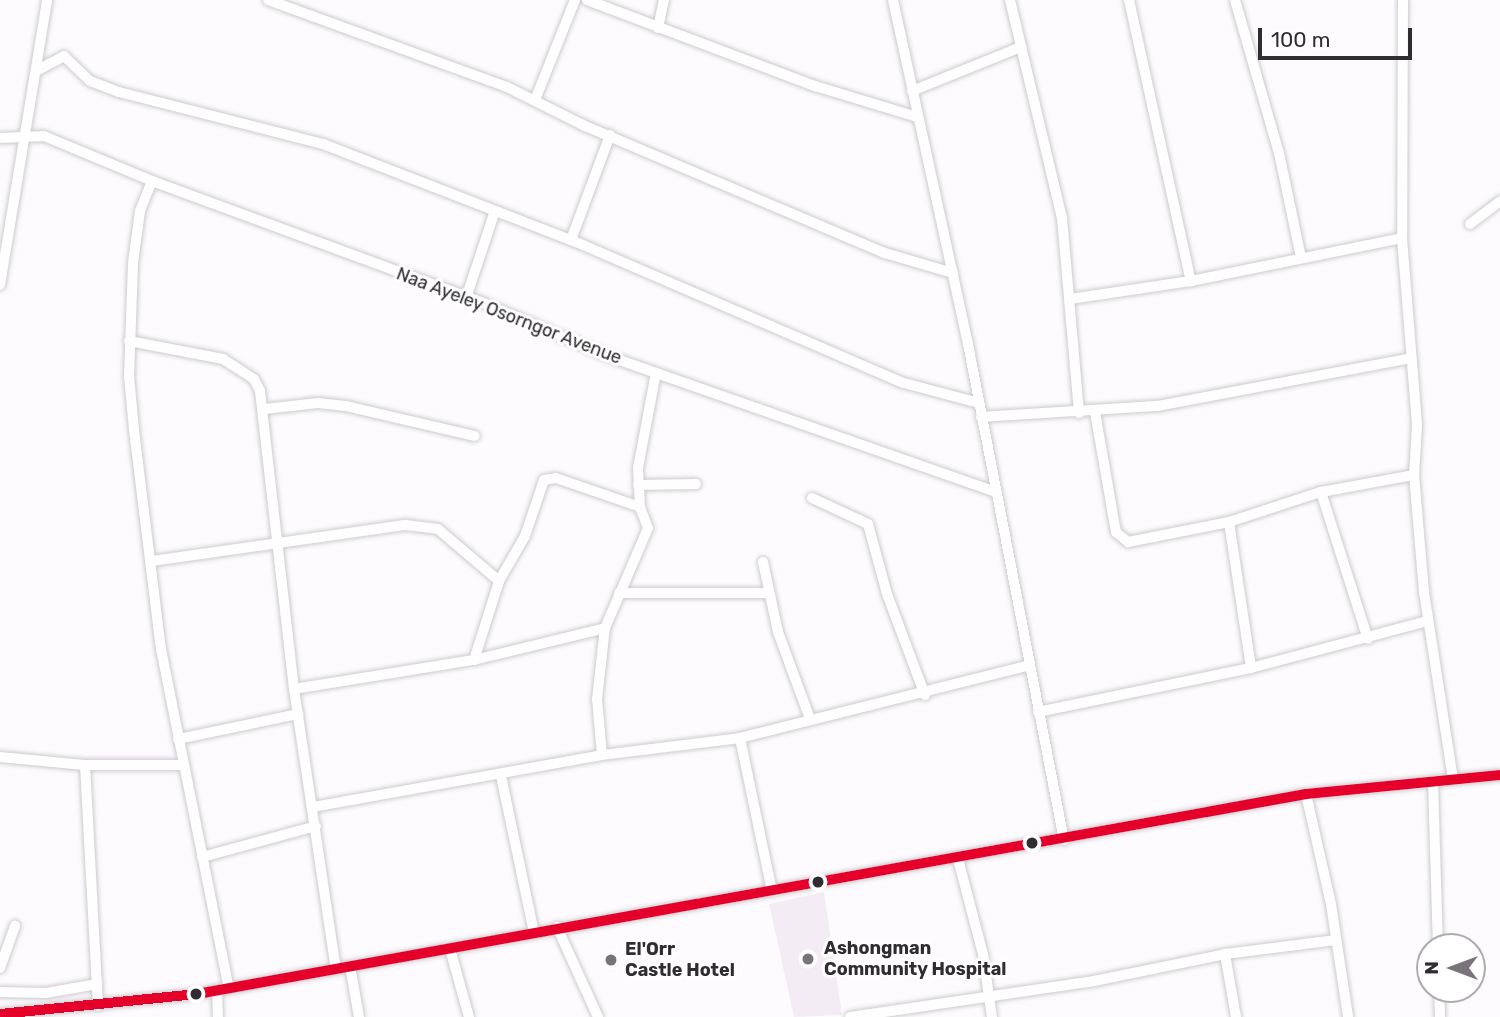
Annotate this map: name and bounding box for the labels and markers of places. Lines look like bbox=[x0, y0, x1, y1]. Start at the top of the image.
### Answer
unlabelled marker bbox=[1025, 836, 1039, 850]
unlabelled marker bbox=[811, 875, 825, 889]
place label: Ashongman Community Hospital bbox=[824, 938, 1007, 981]
place label: El'Orr Castle Hotel bbox=[625, 939, 735, 982]
marker: Ashongman Community Hospital bbox=[798, 949, 818, 969]
marker: El'Orr Castle Hotel bbox=[603, 952, 619, 968]
unlabelled marker bbox=[189, 987, 203, 1001]

